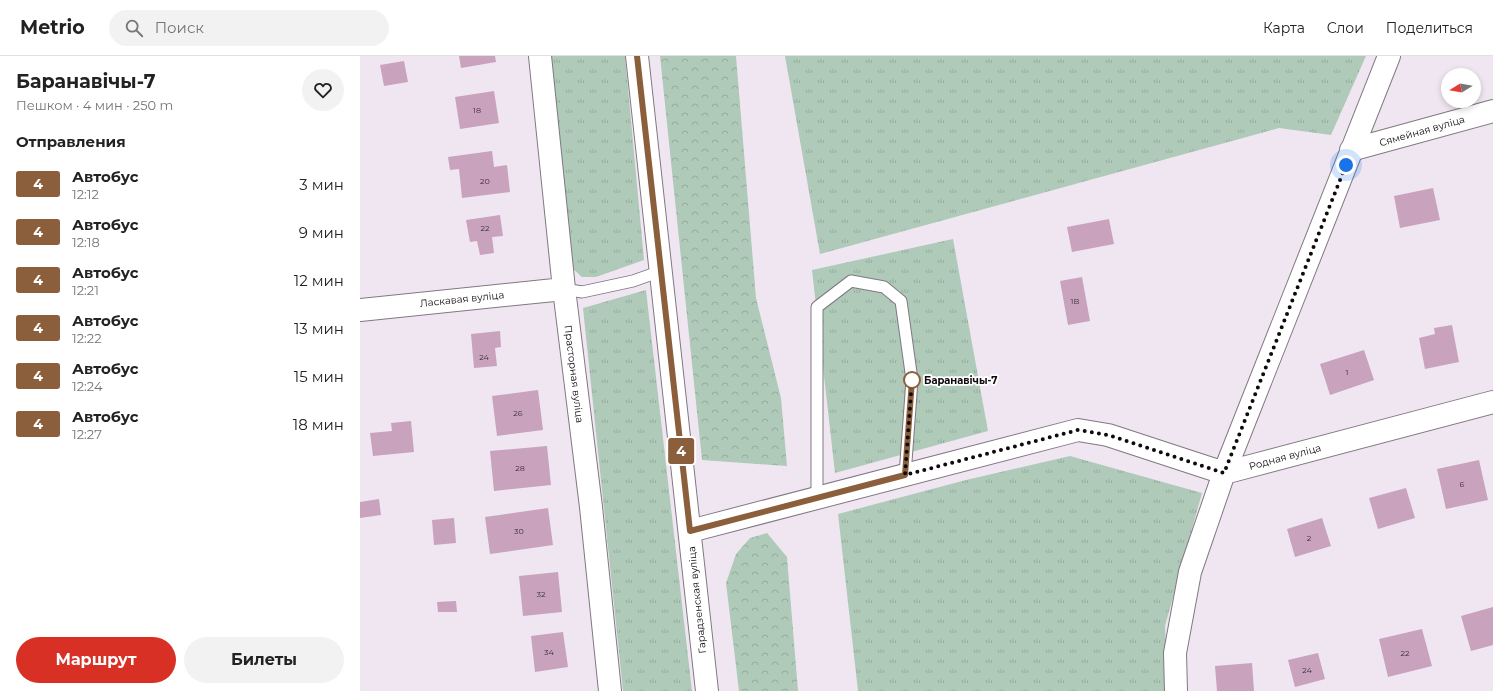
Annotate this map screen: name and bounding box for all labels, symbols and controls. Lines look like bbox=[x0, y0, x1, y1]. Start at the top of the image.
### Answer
search box bbox=[109, 10, 389, 46]
text: Metrio bbox=[20, 16, 85, 39]
icon: search bbox=[123, 17, 145, 39]
text: Поиск bbox=[155, 18, 204, 37]
text: Карта bbox=[1263, 19, 1305, 37]
text: Слои bbox=[1327, 19, 1364, 37]
text: Поделиться bbox=[1386, 19, 1473, 37]
north arrow bbox=[1441, 68, 1481, 108]
map controls bbox=[1441, 68, 1481, 108]
button: heart bbox=[302, 69, 344, 111]
text: Баранавічы-7 bbox=[16, 70, 156, 93]
text: Пешком · 4 мин · 250 m bbox=[16, 97, 173, 113]
house number: 18 bbox=[473, 105, 481, 115]
street label: Сямейная вуліца bbox=[1378, 113, 1466, 149]
text: Отправления bbox=[16, 132, 126, 151]
your location bbox=[1336, 155, 1356, 175]
text: Автобус bbox=[72, 167, 139, 186]
text: 4 bbox=[33, 175, 43, 193]
text: 3 мин bbox=[299, 175, 344, 194]
house number: 20 bbox=[480, 176, 490, 186]
text: 12:12 bbox=[72, 186, 99, 202]
text: Автобус bbox=[72, 215, 139, 234]
text: 4 bbox=[33, 223, 43, 241]
text: 9 мин bbox=[299, 223, 344, 242]
house number: 22 bbox=[480, 223, 490, 233]
text: 12:18 bbox=[72, 234, 100, 250]
text: Автобус bbox=[72, 263, 139, 282]
text: 4 bbox=[33, 271, 43, 289]
text: 12 мин bbox=[294, 271, 344, 290]
text: 12:21 bbox=[72, 282, 99, 298]
street label: Ласкавая вуліца bbox=[419, 288, 505, 310]
house number: 1В bbox=[1071, 296, 1079, 306]
text: Автобус bbox=[72, 311, 139, 330]
text: 4 bbox=[33, 319, 43, 337]
text: 13 мин bbox=[294, 319, 344, 338]
street label: Прасторная вуліца bbox=[562, 324, 586, 424]
text: 12:22 bbox=[72, 330, 102, 346]
house number: 24 bbox=[479, 352, 490, 362]
text: Автобус bbox=[72, 359, 139, 378]
text: 4 bbox=[33, 367, 43, 385]
text: 15 мин bbox=[294, 367, 344, 386]
house number: 1 bbox=[1346, 367, 1348, 377]
marker: Баранавічы-7 bbox=[903, 371, 921, 389]
place label: Баранавічы-7 bbox=[924, 374, 997, 387]
text: 12:24 bbox=[72, 378, 103, 394]
text: Автобус bbox=[72, 407, 139, 426]
house number: 26 bbox=[513, 408, 523, 418]
text: 4 bbox=[33, 415, 43, 433]
text: 18 мин bbox=[293, 415, 344, 434]
text: 12:27 bbox=[72, 426, 102, 442]
line badge: 4 bbox=[668, 438, 694, 464]
street label: Родная вуліца bbox=[1247, 441, 1323, 473]
text: 4 bbox=[676, 442, 686, 460]
house number: 28 bbox=[515, 463, 525, 473]
house number: 6 bbox=[1460, 479, 1465, 489]
house number: 30 bbox=[514, 526, 524, 536]
house number: 2 bbox=[1307, 533, 1312, 543]
street label: Гарадзенская вуліца bbox=[685, 546, 709, 654]
house number: 32 bbox=[536, 589, 546, 599]
button: Маршрут bbox=[16, 637, 176, 683]
button: Билеты bbox=[184, 637, 344, 683]
house number: 34 bbox=[544, 647, 555, 657]
house number: 22 bbox=[1400, 648, 1410, 658]
house number: 24 bbox=[1302, 665, 1313, 675]

